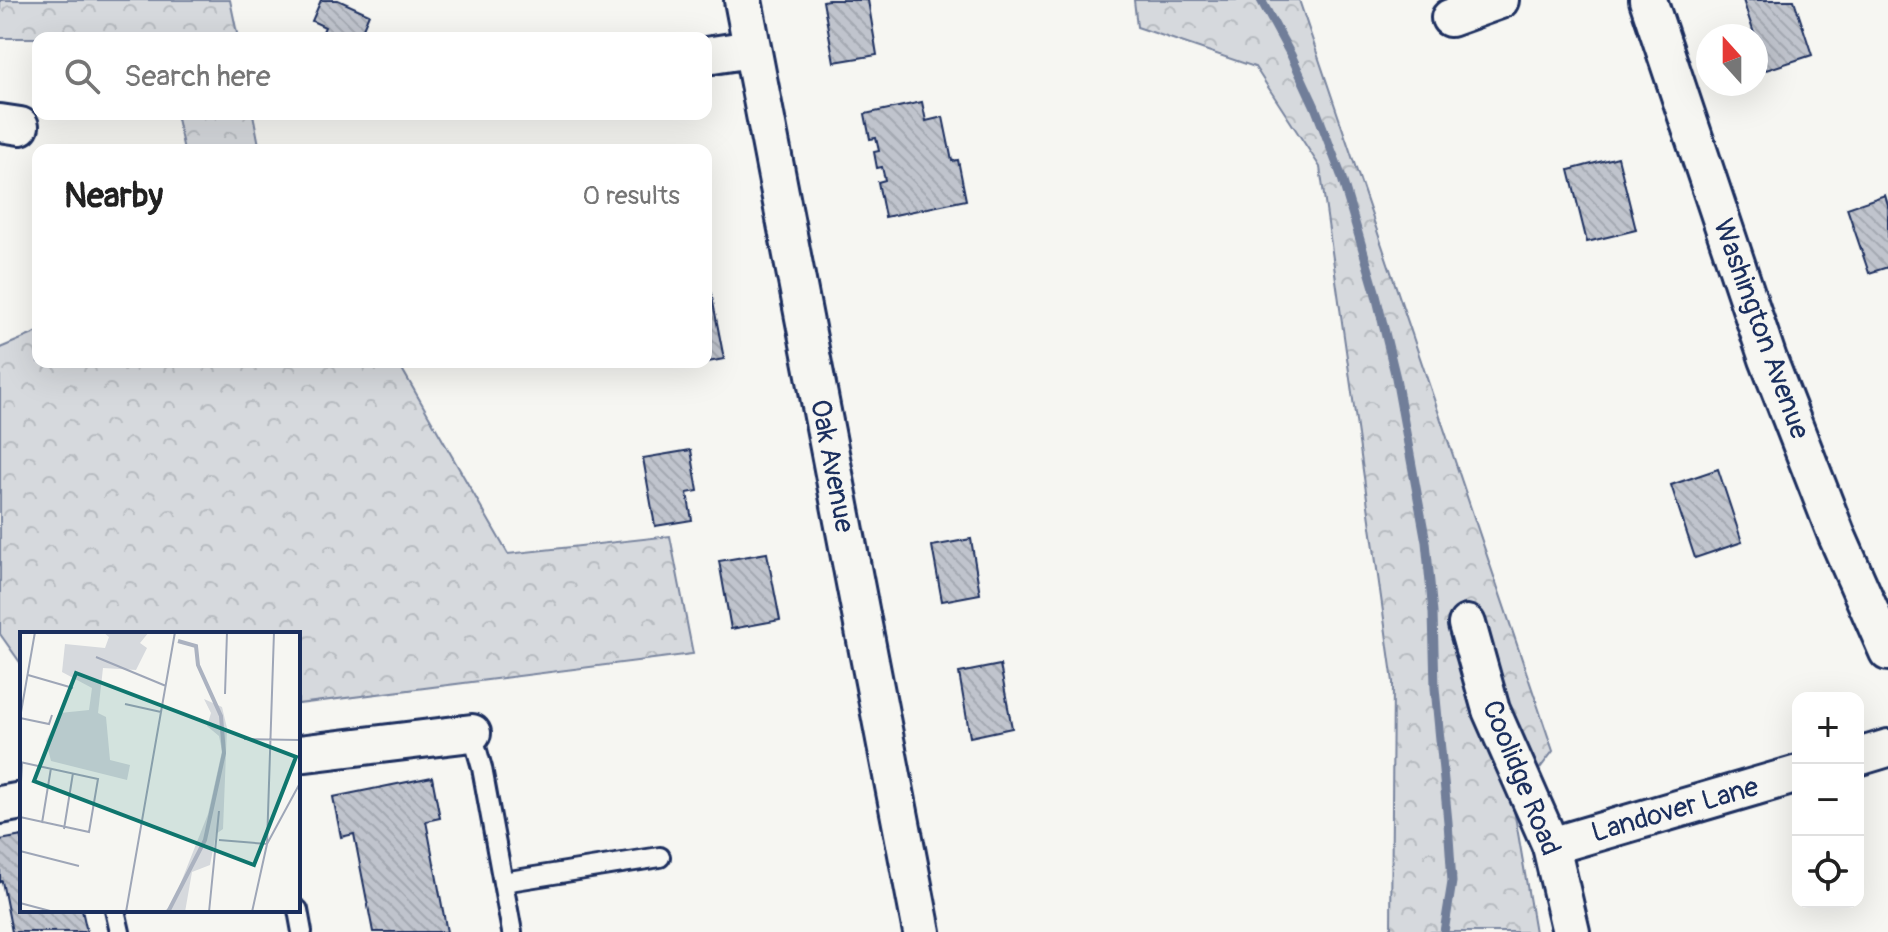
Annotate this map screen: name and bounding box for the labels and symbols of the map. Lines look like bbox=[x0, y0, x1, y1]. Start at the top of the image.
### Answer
north arrow bbox=[1696, 24, 1768, 96]
street label: Washington Avenue bbox=[1705, 214, 1817, 444]
street label: Oak Avenue bbox=[802, 397, 862, 536]
inset map bbox=[20, 632, 300, 912]
street label: Coolidge Road bbox=[1474, 695, 1568, 861]
street label: Landover Lane bbox=[1587, 769, 1763, 851]

